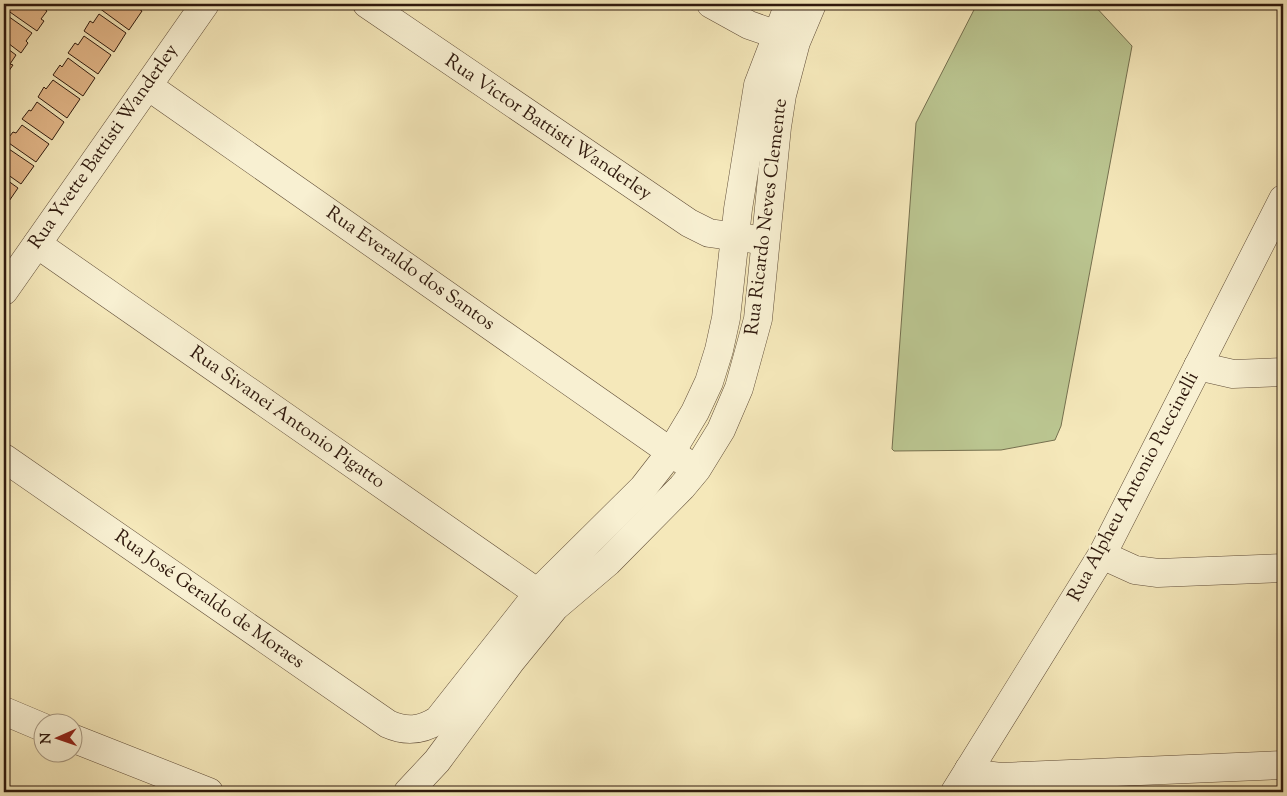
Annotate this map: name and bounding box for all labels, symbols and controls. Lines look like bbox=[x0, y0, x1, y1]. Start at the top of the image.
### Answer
street label: Rua Yvette Battisti Wanderley bbox=[23, 39, 186, 255]
street label: Rua Victor Battisti Wanderley bbox=[439, 48, 657, 208]
street label: Rua Ricardo Neves Clemente bbox=[739, 97, 795, 337]
street label: Rua Everaldo dos Santos bbox=[320, 200, 500, 338]
street label: Rua Sivanei Antonio Pigatto bbox=[184, 340, 390, 496]
street label: Rua Alpheu Antonio Puccinelli bbox=[1062, 367, 1206, 607]
street label: Rua José Geraldo de Moraes bbox=[109, 524, 309, 676]
north arrow bbox=[32, 714, 82, 764]
text: N bbox=[37, 732, 57, 744]

